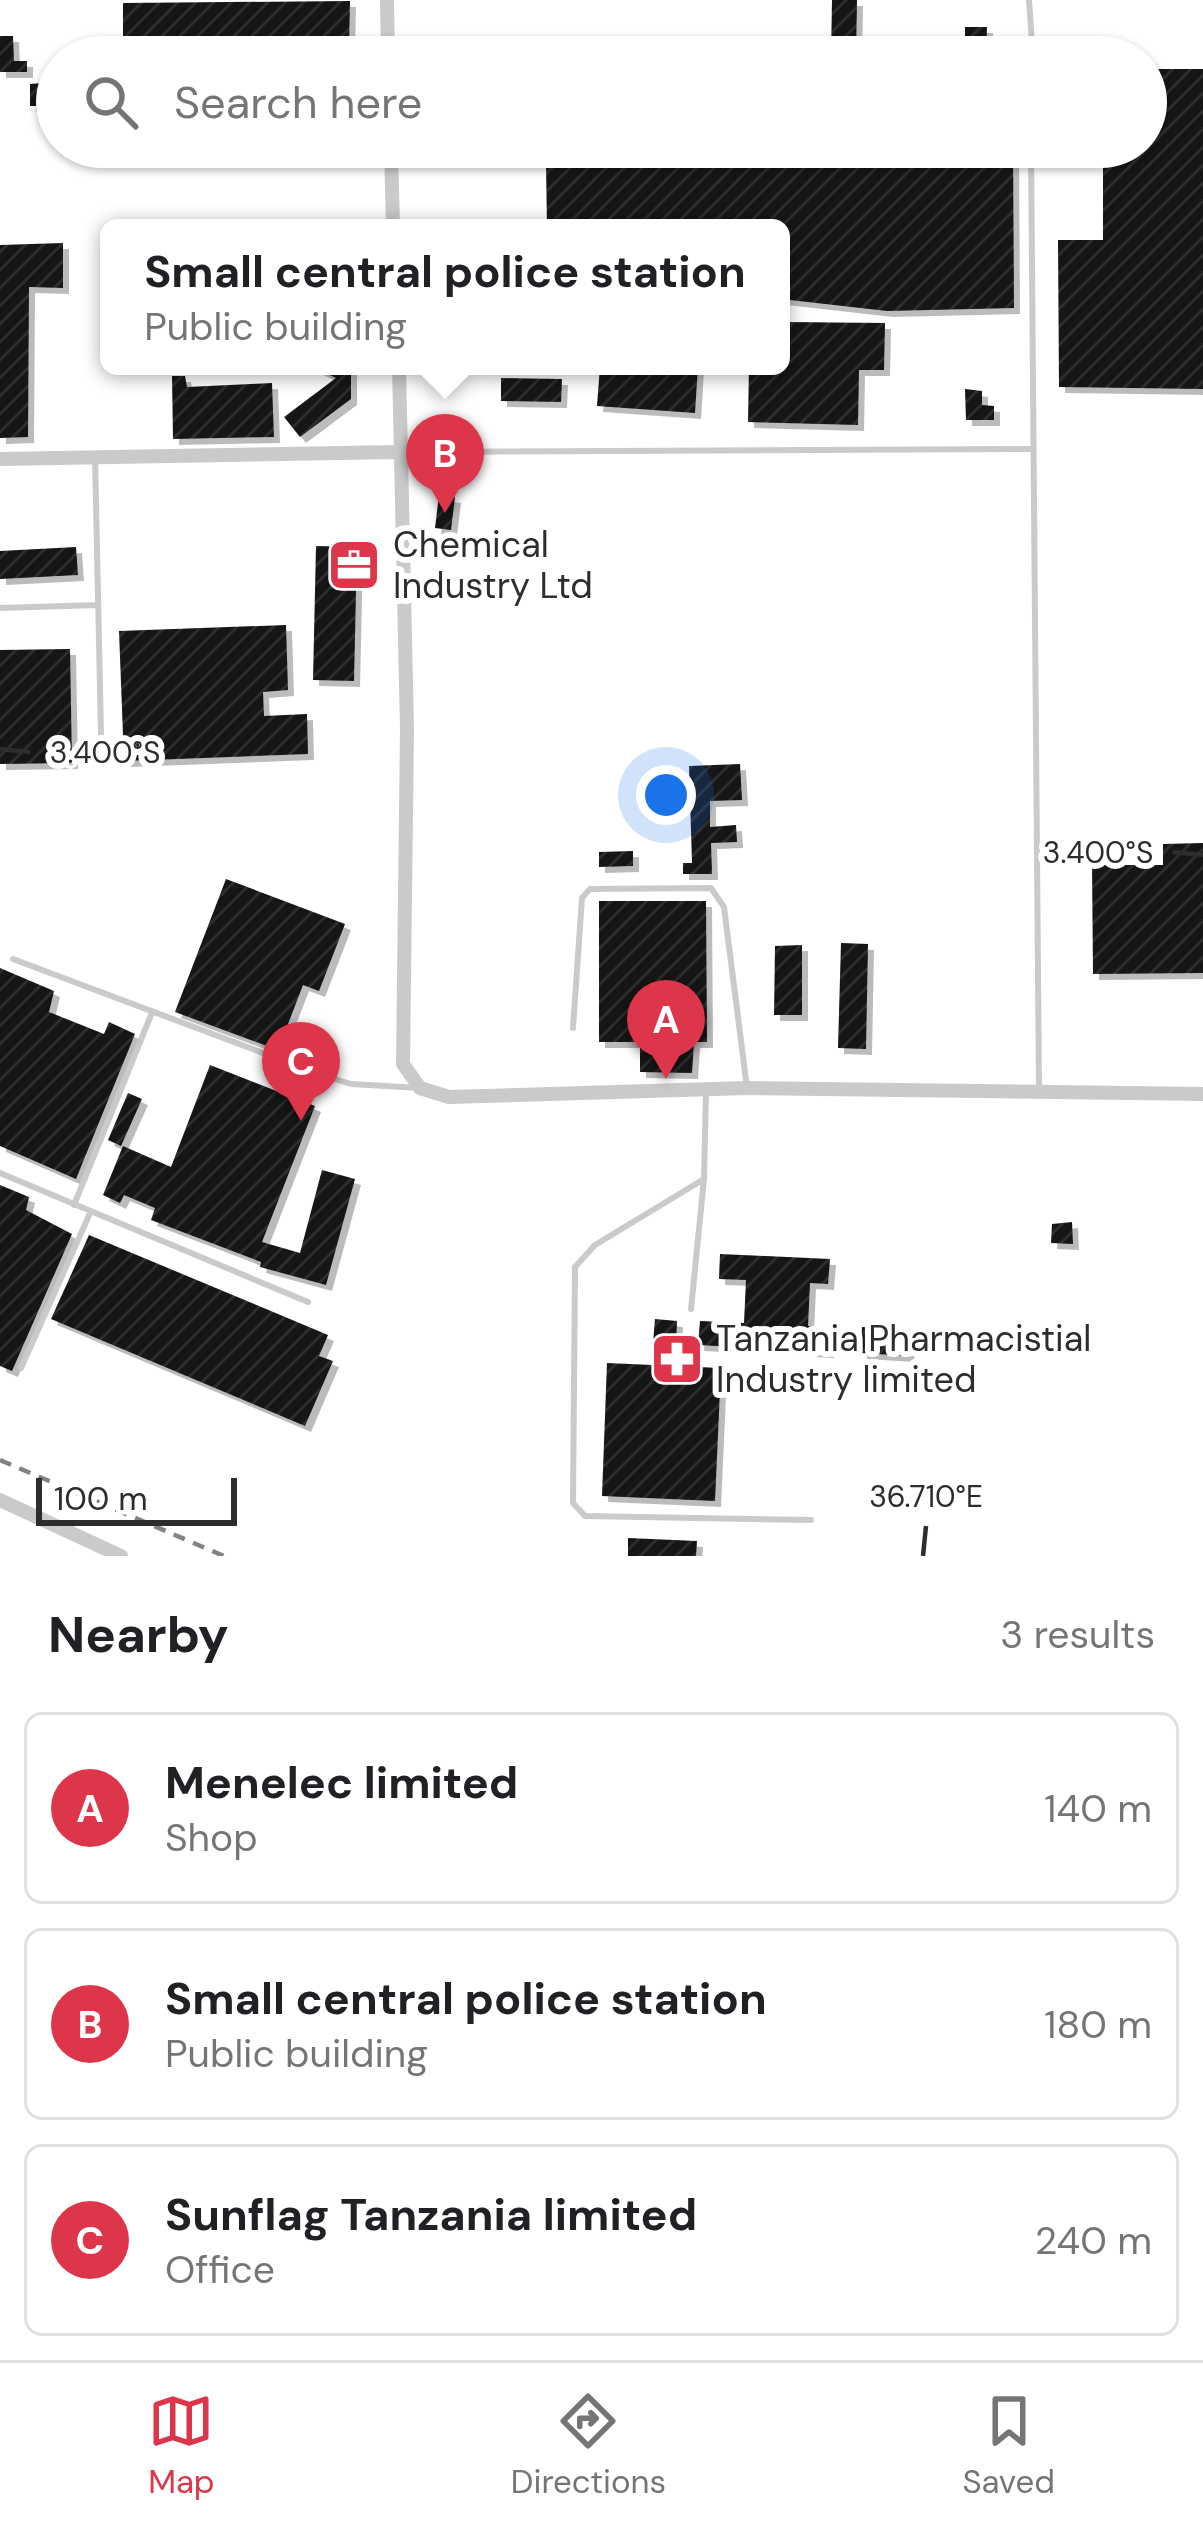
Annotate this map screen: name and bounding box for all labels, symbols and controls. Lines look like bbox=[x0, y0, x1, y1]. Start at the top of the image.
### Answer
search box bbox=[36, 36, 1167, 168]
icon: search bbox=[78, 69, 144, 135]
text: Search here bbox=[174, 73, 422, 132]
popup bbox=[100, 219, 790, 375]
text: Small central police station bbox=[144, 242, 746, 301]
text: Public building bbox=[144, 301, 407, 352]
pin: B bbox=[406, 414, 484, 513]
place label: Chemical Industry Ltd bbox=[393, 521, 593, 609]
office icon: Chemical Industry Ltd bbox=[326, 537, 382, 593]
text: 3.400°S bbox=[50, 733, 160, 772]
your location bbox=[636, 765, 696, 825]
text: 3.400°S bbox=[1043, 833, 1153, 872]
pin: A bbox=[627, 980, 705, 1079]
pin: C bbox=[262, 1022, 340, 1121]
place label: Tanzania Pharmacistial Industry limited bbox=[716, 1315, 1091, 1403]
pharmacy icon: Tanzania Pharmacistial Industry limited bbox=[649, 1331, 705, 1387]
scale bar bbox=[36, 1472, 237, 1525]
text: 100 m bbox=[54, 1477, 148, 1520]
text: 36.710°E bbox=[869, 1477, 983, 1516]
text: Nearby bbox=[48, 1601, 229, 1668]
text: 3 results bbox=[1000, 1609, 1155, 1660]
text: Menelec limited bbox=[165, 1753, 518, 1812]
text: A bbox=[76, 1783, 104, 1834]
text: 140 m bbox=[1044, 1783, 1152, 1834]
text: Shop bbox=[165, 1812, 258, 1863]
text: Small central police station bbox=[165, 1969, 767, 2028]
text: B bbox=[78, 1999, 102, 2050]
text: 180 m bbox=[1044, 1999, 1152, 2050]
text: Public building bbox=[165, 2028, 428, 2079]
text: Sunflag Tanzania limited bbox=[165, 2185, 697, 2244]
text: C bbox=[76, 2215, 104, 2266]
text: 240 m bbox=[1035, 2215, 1152, 2266]
text: Office bbox=[165, 2244, 275, 2295]
tab: Map bbox=[148, 2388, 215, 2503]
tab: Directions bbox=[511, 2388, 666, 2503]
tab: Saved bbox=[962, 2388, 1055, 2503]

